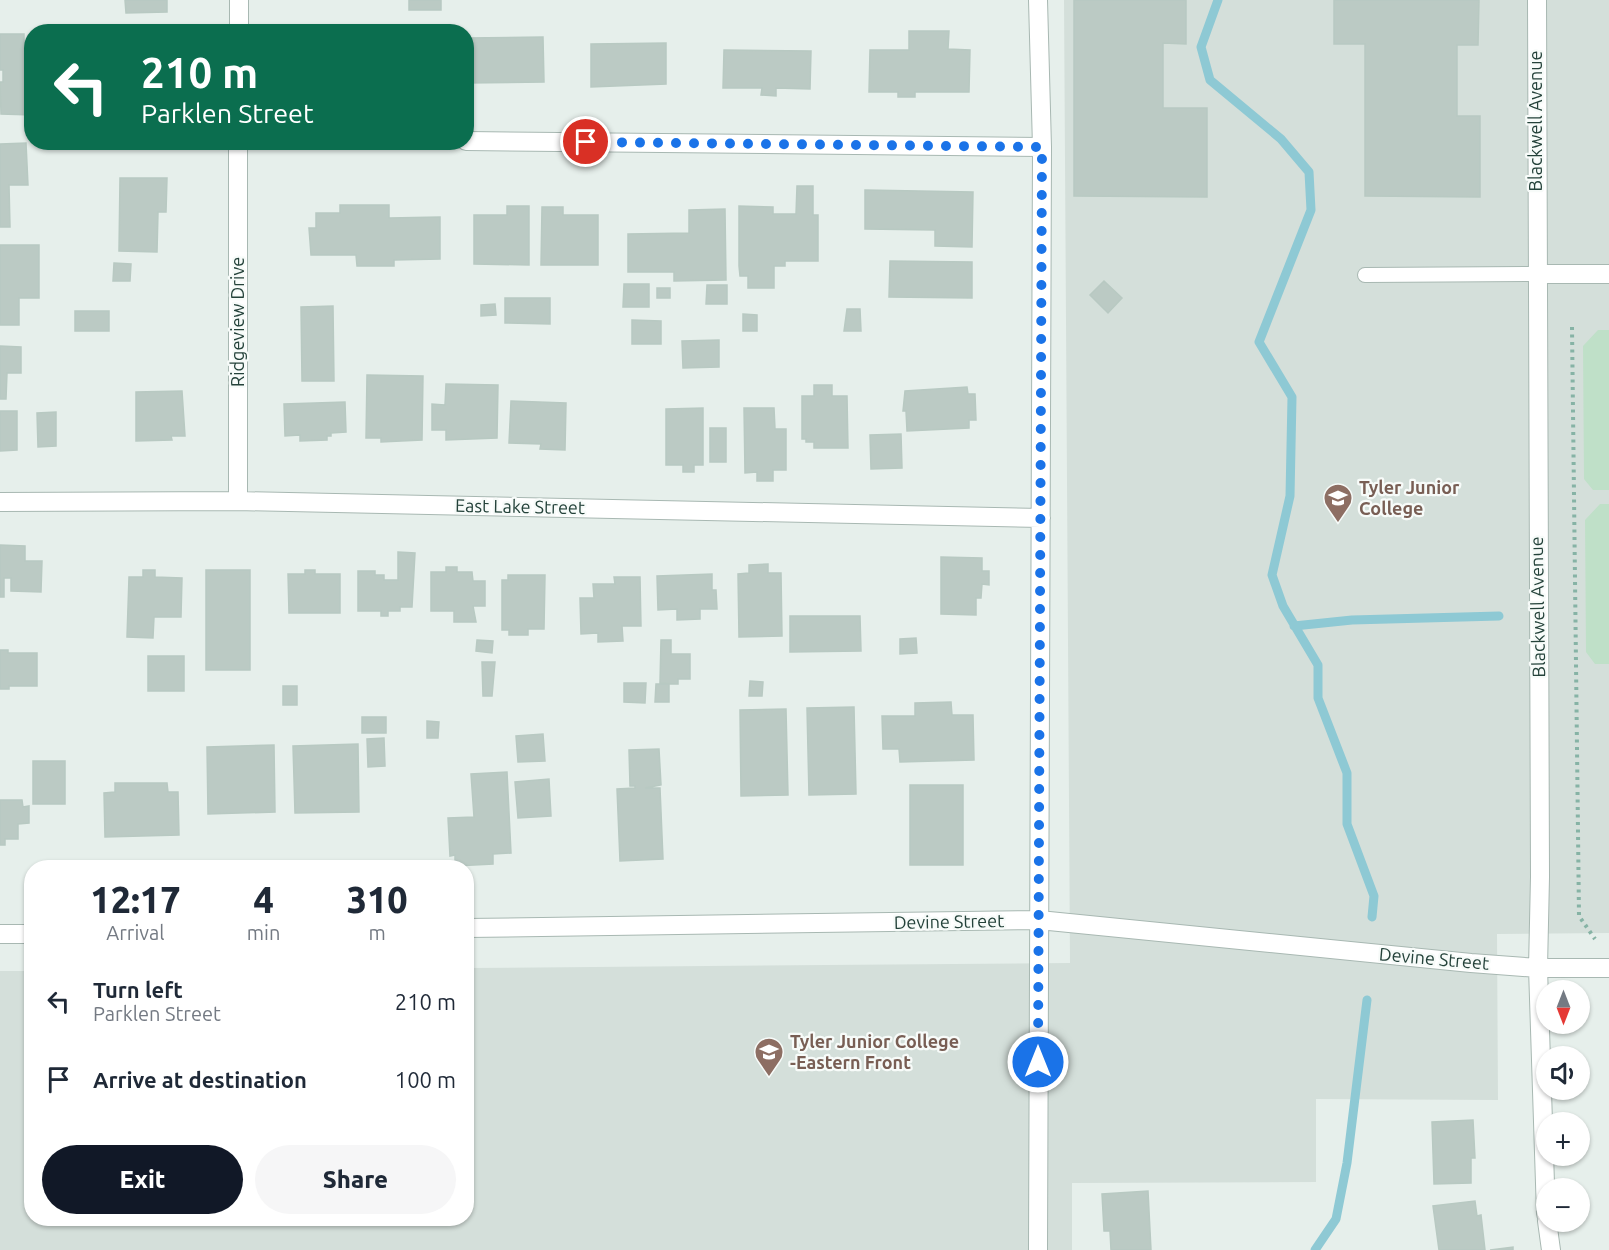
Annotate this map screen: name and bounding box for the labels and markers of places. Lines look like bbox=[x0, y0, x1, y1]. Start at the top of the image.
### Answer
pin bbox=[560, 116, 611, 167]
place label: Tyler Junior College bbox=[1359, 477, 1460, 518]
school or university icon: Tyler Junior College bbox=[1322, 482, 1354, 524]
place label: Tyler Junior College -Eastern Front bbox=[790, 1031, 959, 1072]
school or university icon: Tyler Junior College -Eastern Front bbox=[753, 1036, 785, 1078]

